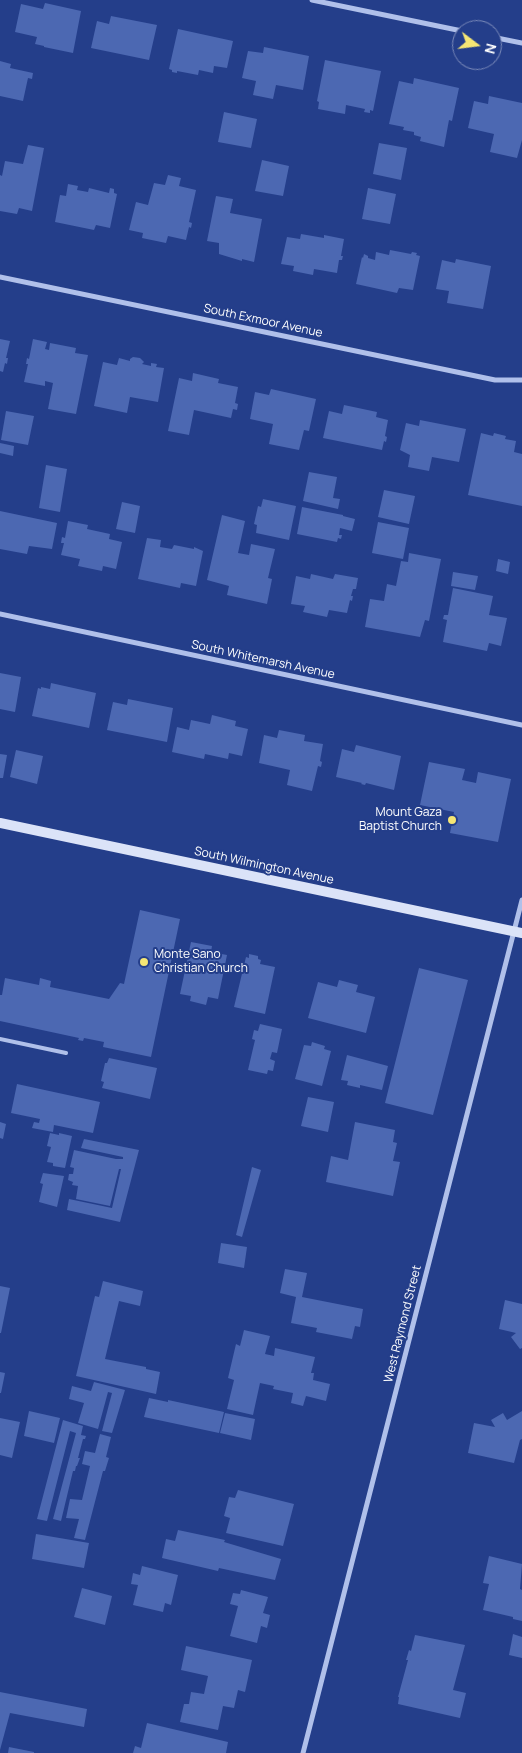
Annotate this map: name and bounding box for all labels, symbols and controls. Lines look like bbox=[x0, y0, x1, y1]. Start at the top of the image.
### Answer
north arrow bbox=[452, 20, 502, 70]
text: N bbox=[481, 41, 501, 56]
street label: South Exmoor Avenue bbox=[202, 301, 324, 341]
street label: South Whitemarsh Avenue bbox=[190, 638, 336, 682]
place label: Mount Gaza Baptist Church bbox=[359, 806, 442, 834]
marker: Mount Gaza Baptist Church bbox=[446, 814, 458, 826]
street label: South Wilmington Avenue bbox=[193, 844, 335, 888]
place label: Monte Sano Christian Church bbox=[154, 948, 248, 976]
marker: Monte Sano Christian Church bbox=[138, 956, 150, 968]
street label: West Raymond Street bbox=[381, 1264, 425, 1384]

